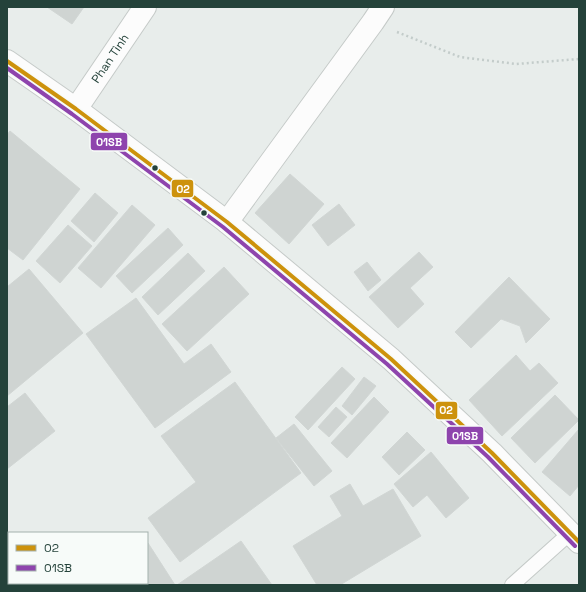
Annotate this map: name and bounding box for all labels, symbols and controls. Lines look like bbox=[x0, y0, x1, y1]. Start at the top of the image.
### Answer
street label: Phan Tình bbox=[88, 31, 133, 86]
line badge: 01SB bbox=[90, 132, 128, 151]
text: 01SB bbox=[96, 135, 122, 149]
unlabelled marker bbox=[150, 163, 160, 173]
line badge: 02 bbox=[171, 179, 194, 198]
text: 02 bbox=[176, 182, 190, 196]
unlabelled marker bbox=[199, 208, 209, 218]
line badge: 02 bbox=[435, 401, 458, 420]
text: 02 bbox=[439, 403, 453, 417]
line badge: 01SB bbox=[446, 426, 484, 445]
text: 01SB bbox=[452, 429, 478, 443]
legend bbox=[8, 532, 148, 584]
text: 02 bbox=[44, 540, 59, 556]
text: 01SB bbox=[44, 560, 72, 576]

